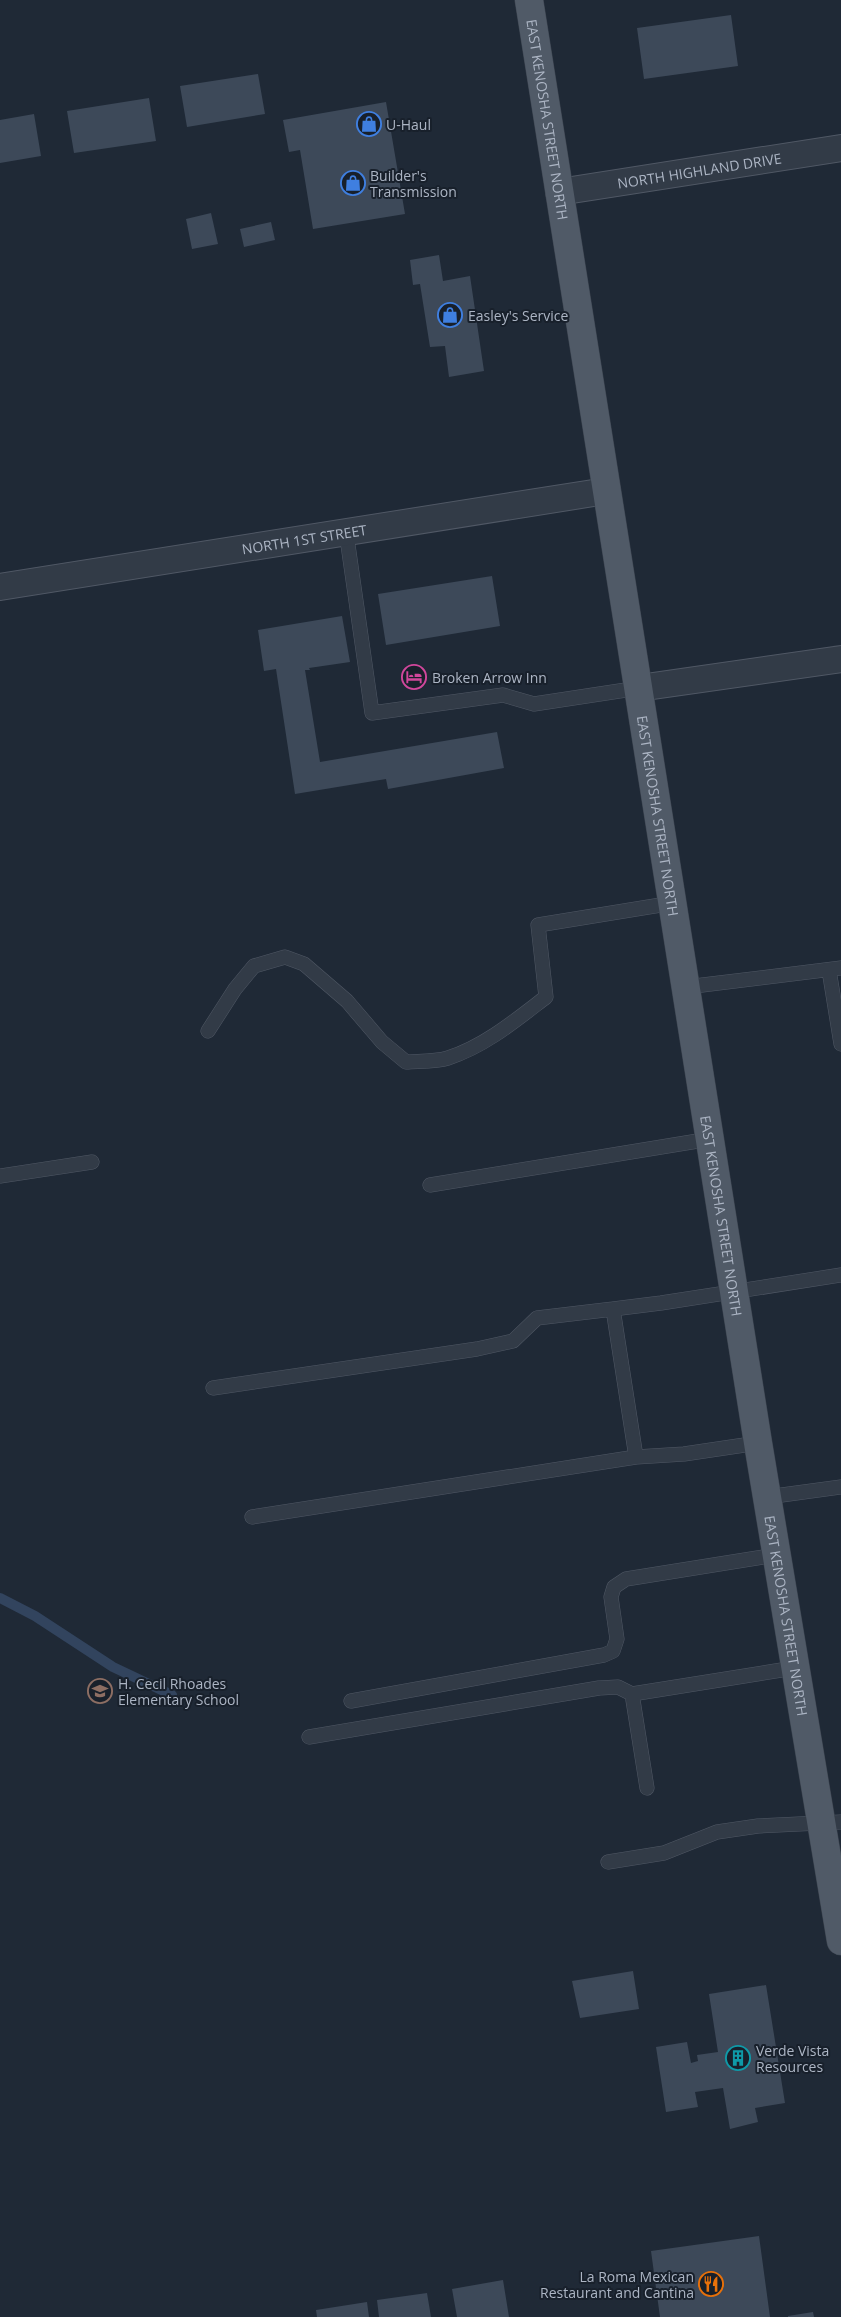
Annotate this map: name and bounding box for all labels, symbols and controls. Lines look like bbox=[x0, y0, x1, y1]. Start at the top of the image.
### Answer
street label: EAST KENOSHA STREET NORTH bbox=[523, 18, 573, 221]
shop icon: U-Haul bbox=[356, 111, 382, 137]
place label: U-Haul bbox=[386, 115, 431, 134]
street label: NORTH HIGHLAND DRIVE bbox=[616, 148, 783, 192]
place label: Builder's Transmission bbox=[370, 166, 457, 201]
shop icon: Builder's Transmission bbox=[340, 170, 366, 196]
shop icon: Easley's Service bbox=[437, 302, 463, 328]
place label: Easley's Service bbox=[468, 306, 569, 325]
street label: NORTH 1ST STREET bbox=[240, 520, 368, 558]
hotel icon: Broken Arrow Inn bbox=[401, 664, 427, 690]
place label: Broken Arrow Inn bbox=[432, 668, 547, 687]
street label: EAST KENOSHA STREET NORTH bbox=[633, 714, 684, 918]
street label: EAST KENOSHA STREET NORTH bbox=[697, 1114, 747, 1318]
street label: EAST KENOSHA STREET NORTH bbox=[761, 1514, 813, 1717]
place label: H. Cecil Rhoades Elementary School bbox=[118, 1674, 239, 1709]
school or university icon: H. Cecil Rhoades Elementary School bbox=[87, 1678, 113, 1704]
place label: Verde Vista Resources bbox=[756, 2041, 829, 2076]
building icon: Verde Vista Resources bbox=[725, 2045, 751, 2071]
place label: La Roma Mexican Restaurant and Cantina bbox=[540, 2267, 694, 2302]
restaurant icon: La Roma Mexican Restaurant and Cantina bbox=[698, 2271, 724, 2297]

